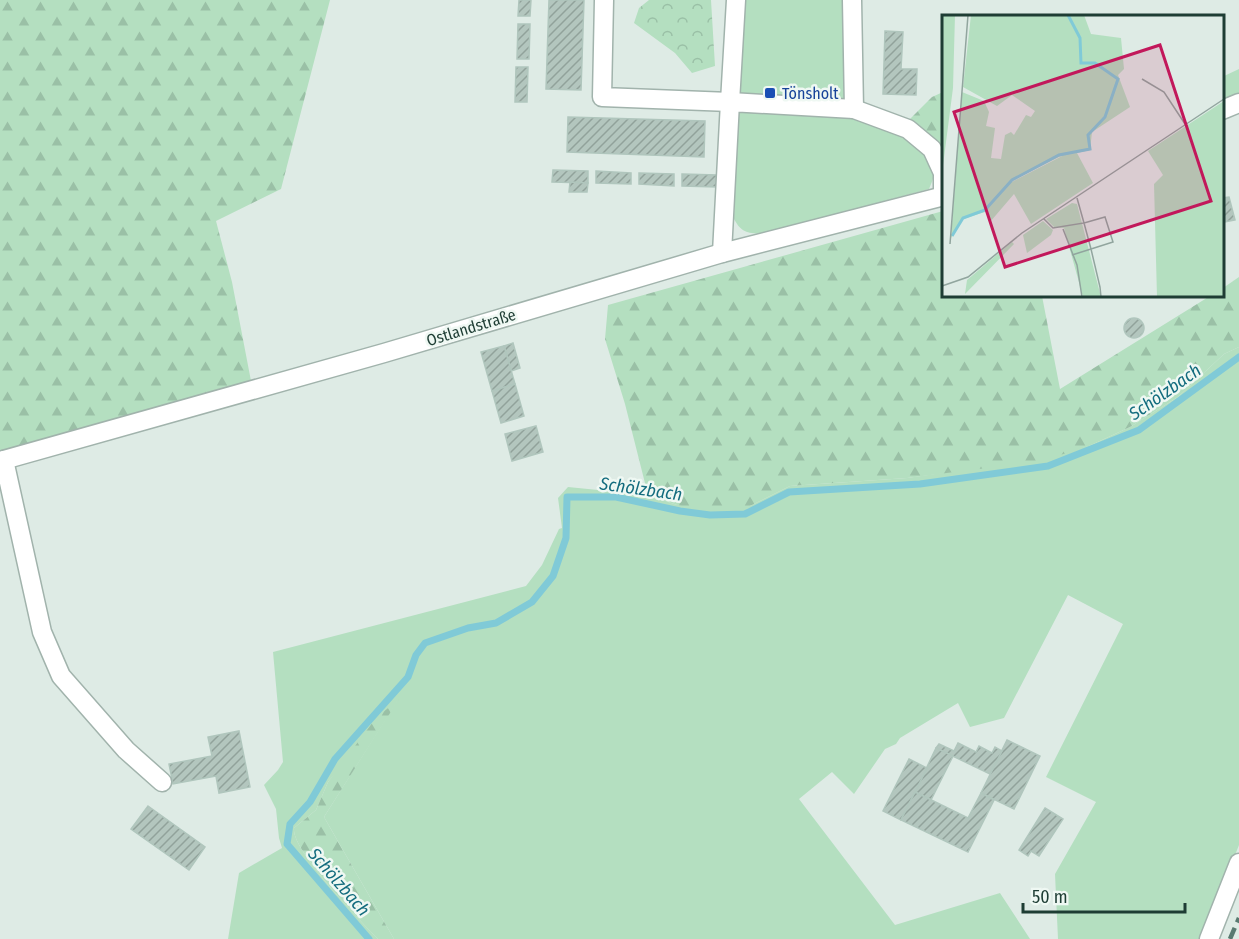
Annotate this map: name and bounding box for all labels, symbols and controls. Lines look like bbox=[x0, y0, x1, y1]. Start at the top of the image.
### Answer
inset map bbox=[942, 15, 1224, 297]
place label: Tönsholt bbox=[782, 84, 839, 103]
marker: Tönsholt bbox=[763, 86, 777, 100]
street label: Ostlandstraße bbox=[424, 305, 518, 350]
water label: Schölzbach bbox=[1124, 359, 1205, 425]
water label: Schölzbach bbox=[597, 472, 684, 506]
water label: Schölzbach bbox=[303, 843, 375, 921]
scale bar bbox=[1023, 876, 1185, 914]
text: 50 m bbox=[1032, 886, 1068, 908]

